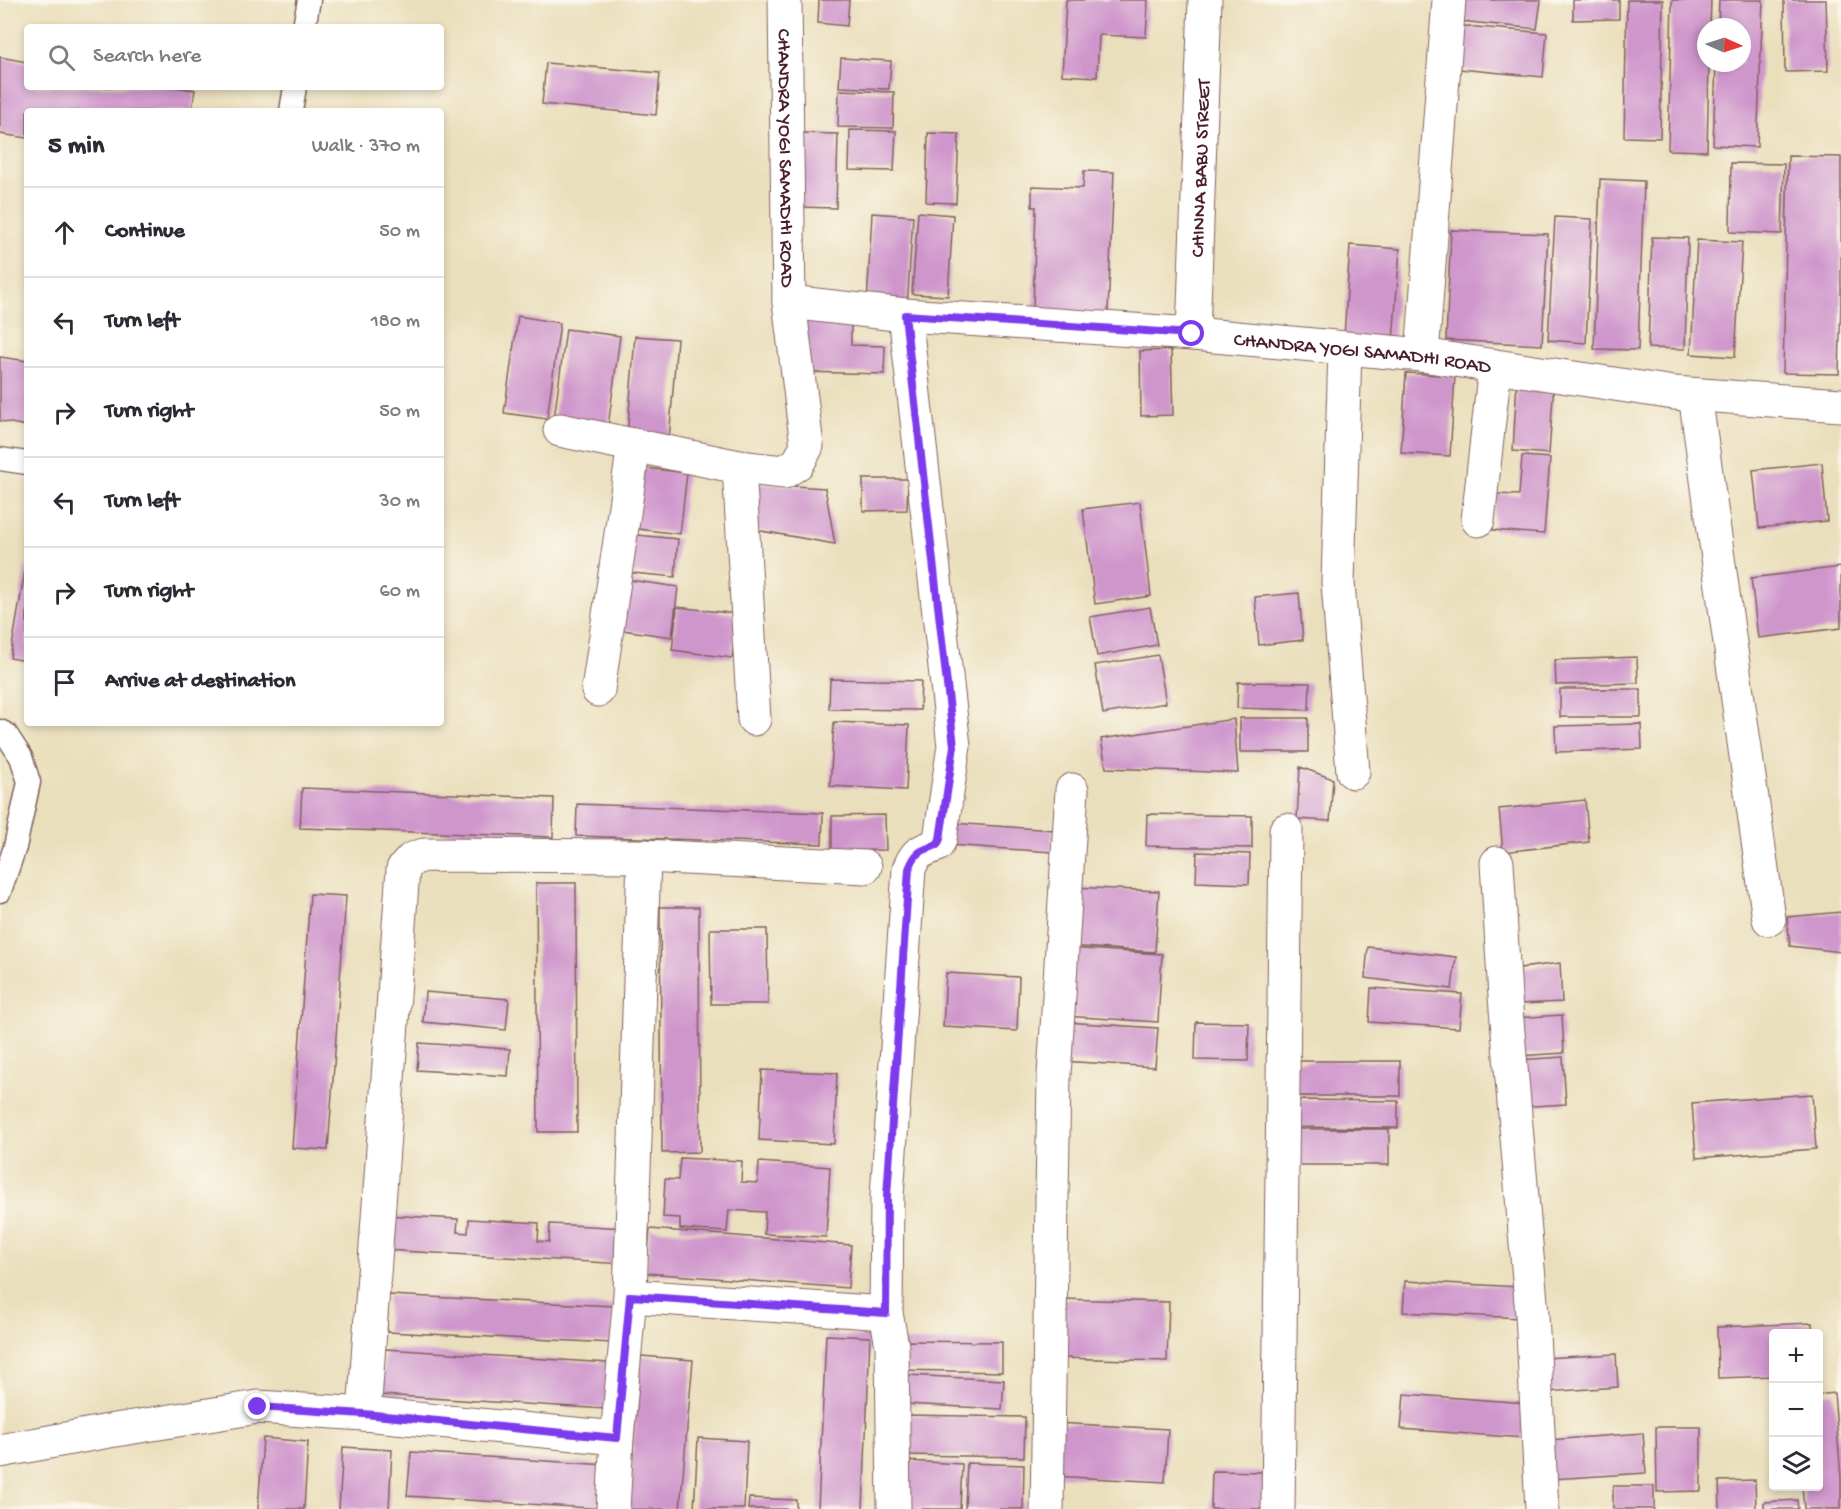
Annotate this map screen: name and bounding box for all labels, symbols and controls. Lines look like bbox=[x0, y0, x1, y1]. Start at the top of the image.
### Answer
north arrow bbox=[1697, 18, 1751, 72]
search box bbox=[24, 24, 444, 90]
street label: CHANDRA YOGI SAMADHI ROAD bbox=[770, 28, 797, 289]
icon: search bbox=[45, 41, 78, 74]
text: Search here bbox=[93, 44, 201, 70]
street label: CHINNA BABU STREET bbox=[1188, 77, 1217, 258]
text: 5 min bbox=[48, 132, 104, 163]
text: Walk · 370 m bbox=[312, 136, 420, 159]
icon: ahead bbox=[48, 216, 81, 249]
text: Continue bbox=[105, 219, 185, 245]
text: 50 m bbox=[379, 221, 420, 244]
icon: left bbox=[48, 306, 81, 339]
text: Turn left bbox=[105, 309, 179, 335]
text: 180 m bbox=[371, 311, 420, 334]
route start bbox=[1178, 320, 1204, 346]
street label: CHANDRA YOGI SAMADHI ROAD bbox=[1233, 330, 1493, 380]
icon: right bbox=[48, 396, 81, 429]
text: Turn right bbox=[105, 399, 193, 425]
text: 50 m bbox=[379, 401, 420, 424]
icon: left bbox=[48, 486, 81, 519]
text: Turn left bbox=[105, 489, 179, 515]
text: 30 m bbox=[379, 491, 420, 514]
icon: right bbox=[48, 576, 81, 609]
text: Turn right bbox=[105, 579, 193, 605]
text: 60 m bbox=[380, 581, 420, 604]
icon: arrive bbox=[48, 666, 81, 699]
text: Arrive at destination bbox=[105, 669, 295, 695]
map controls bbox=[1769, 1329, 1823, 1491]
button: + bbox=[1769, 1329, 1823, 1383]
button: − bbox=[1769, 1383, 1823, 1437]
route end bbox=[244, 1393, 270, 1419]
button: layers bbox=[1769, 1437, 1823, 1491]

